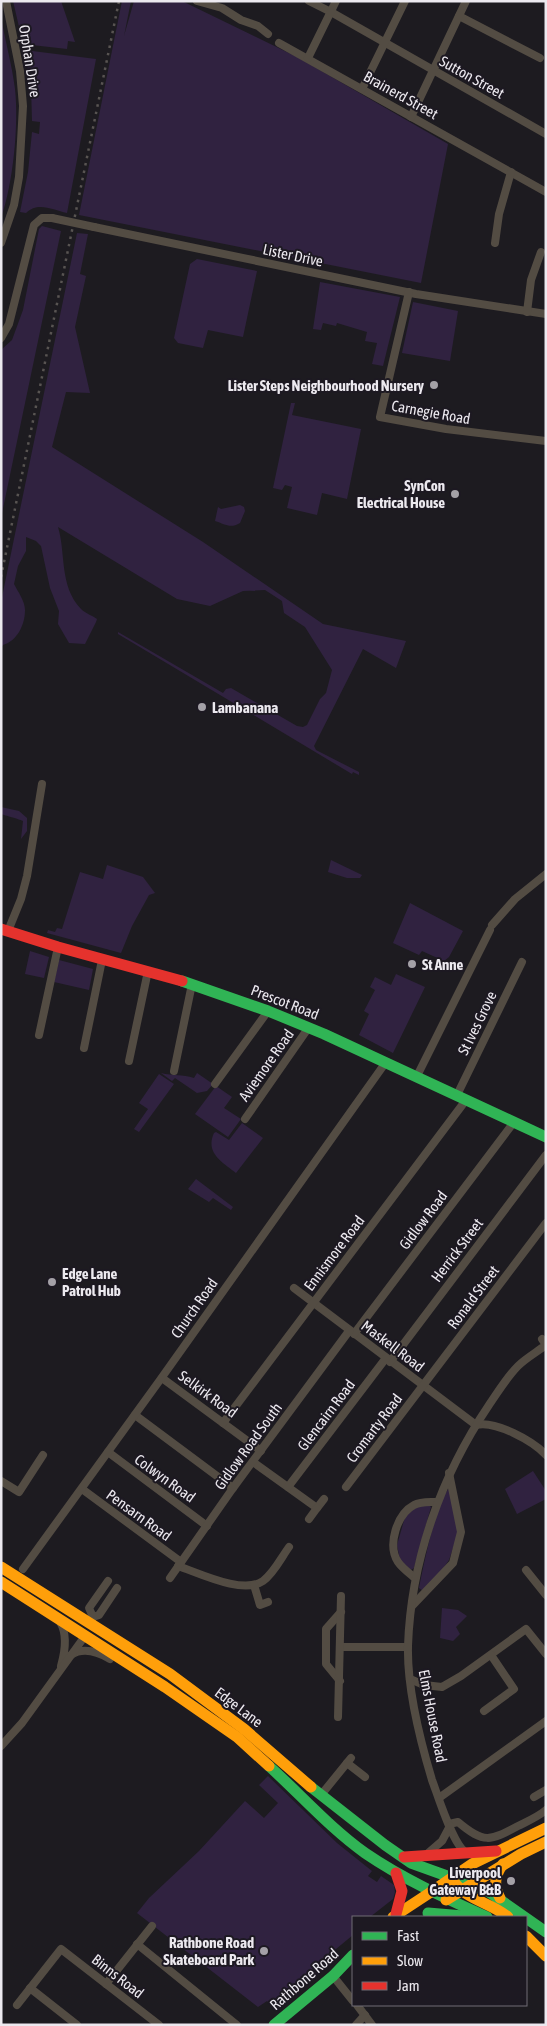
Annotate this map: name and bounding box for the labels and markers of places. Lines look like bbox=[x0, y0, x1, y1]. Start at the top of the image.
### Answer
place label: Lister Steps Neighbourhood Nursery bbox=[228, 377, 425, 394]
marker: Lister Steps Neighbourhood Nursery bbox=[428, 379, 440, 391]
place label: SynCon Electrical House bbox=[357, 477, 445, 511]
marker: SynCon Electrical House bbox=[449, 488, 461, 500]
place label: Lambanana bbox=[212, 699, 278, 716]
marker: Lambanana bbox=[196, 701, 208, 713]
place label: St Anne bbox=[422, 956, 464, 973]
marker: St Anne bbox=[406, 958, 418, 970]
place label: Edge Lane Patrol Hub bbox=[62, 1265, 121, 1299]
marker: Edge Lane Patrol Hub bbox=[46, 1276, 58, 1288]
place label: Liverpool Gateway B&B bbox=[429, 1864, 502, 1898]
marker: Liverpool Gateway B&B bbox=[505, 1875, 517, 1887]
place label: Rathbone Road Skateboard Park bbox=[163, 1934, 254, 1968]
marker: Rathbone Road Skateboard Park bbox=[258, 1945, 270, 1957]

